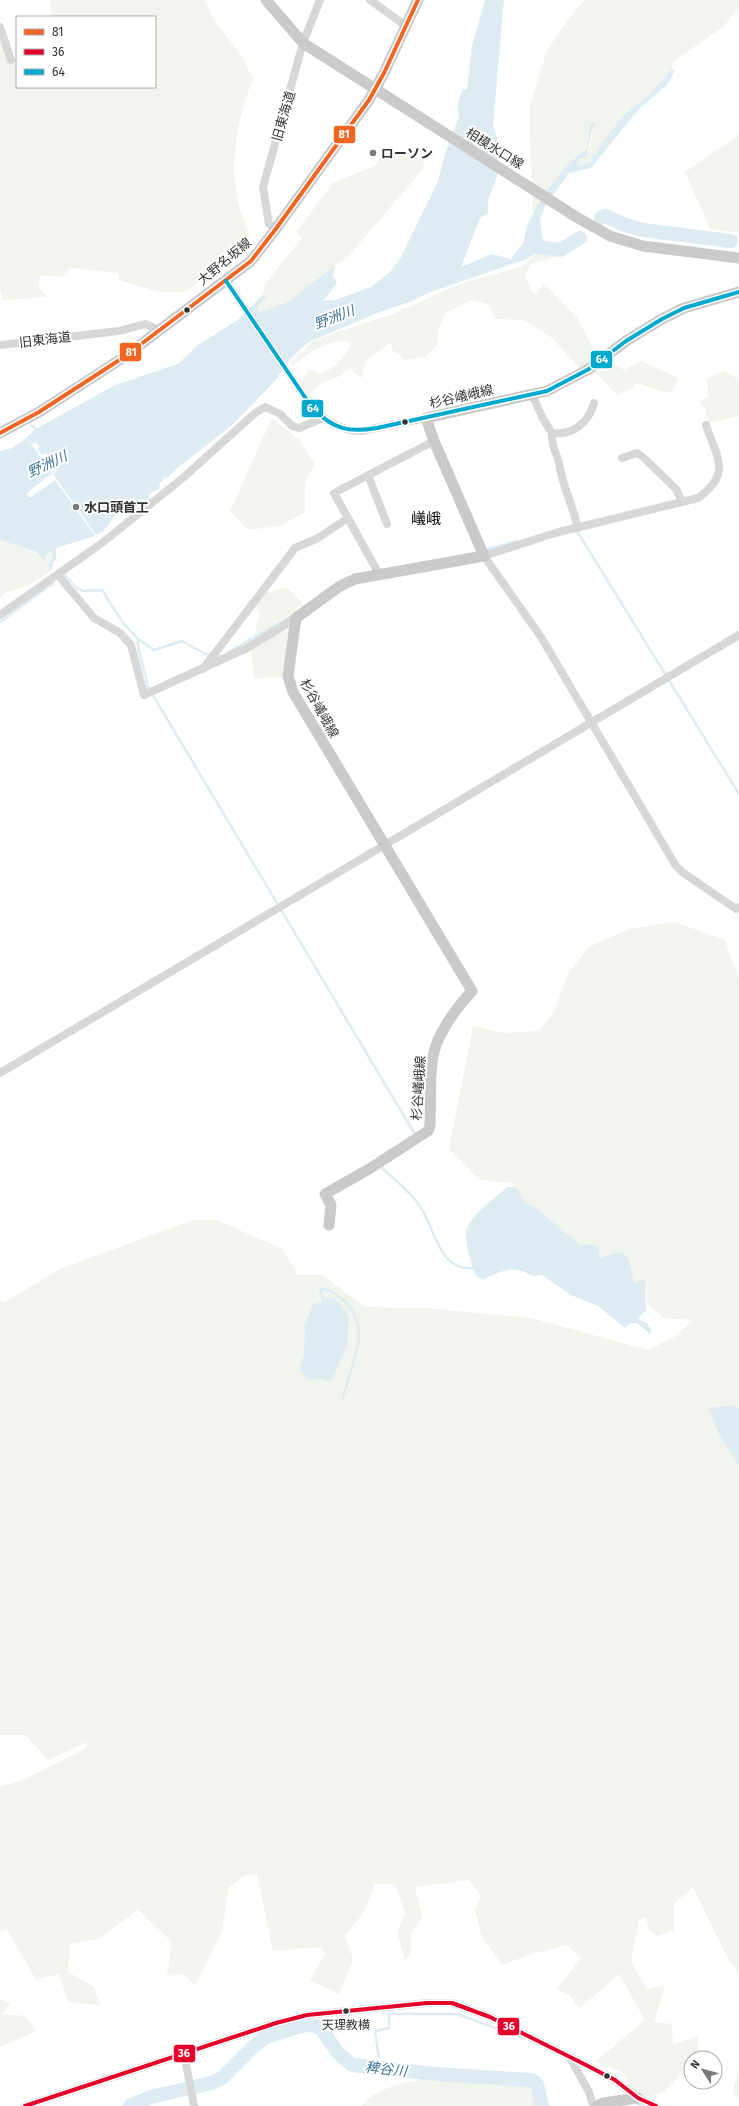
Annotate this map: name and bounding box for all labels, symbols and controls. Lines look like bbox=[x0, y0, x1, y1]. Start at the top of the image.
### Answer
legend bbox=[16, 16, 156, 88]
text: 81 bbox=[52, 25, 63, 39]
text: 36 bbox=[52, 45, 64, 59]
text: 64 bbox=[52, 65, 65, 79]
street label: 旧東海道 bbox=[269, 89, 298, 143]
line badge: 81 bbox=[333, 125, 356, 144]
street label: 相模水口線 bbox=[463, 125, 526, 172]
text: 81 bbox=[338, 128, 350, 141]
place label: ローソン bbox=[381, 146, 433, 161]
marker: ローソン bbox=[368, 148, 378, 158]
street label: 大野名坂線 bbox=[195, 235, 254, 288]
water label: 野洲川 bbox=[312, 301, 359, 333]
unlabelled marker bbox=[182, 305, 192, 315]
street label: 旧東海道 bbox=[18, 329, 72, 350]
line badge: 81 bbox=[119, 342, 142, 362]
text: 81 bbox=[125, 346, 137, 359]
line badge: 64 bbox=[590, 350, 613, 369]
text: 64 bbox=[596, 353, 608, 366]
street label: 杉谷嶬峨線 bbox=[428, 382, 494, 411]
line badge: 64 bbox=[301, 399, 324, 418]
text: 64 bbox=[307, 402, 319, 415]
unlabelled marker bbox=[400, 417, 410, 427]
water label: 野洲川 bbox=[25, 447, 72, 481]
place label: 水口頭首工 bbox=[84, 500, 149, 515]
marker: 水口頭首工 bbox=[71, 502, 81, 512]
district label: 嶬峨 bbox=[411, 510, 441, 528]
street label: 杉谷嶬峨線 bbox=[297, 676, 342, 740]
street label: 杉谷嶬峨線 bbox=[409, 1055, 428, 1121]
marker: 天理教横 bbox=[341, 2006, 351, 2016]
line badge: 36 bbox=[497, 2017, 520, 2036]
place label: 天理教横 bbox=[322, 2018, 370, 2032]
text: 36 bbox=[502, 2020, 515, 2033]
line badge: 36 bbox=[173, 2044, 196, 2063]
text: 36 bbox=[177, 2047, 190, 2060]
north arrow bbox=[683, 2050, 723, 2090]
text: N bbox=[688, 2058, 703, 2071]
water label: 稗谷川 bbox=[364, 2059, 410, 2080]
unlabelled marker bbox=[602, 2071, 612, 2081]

